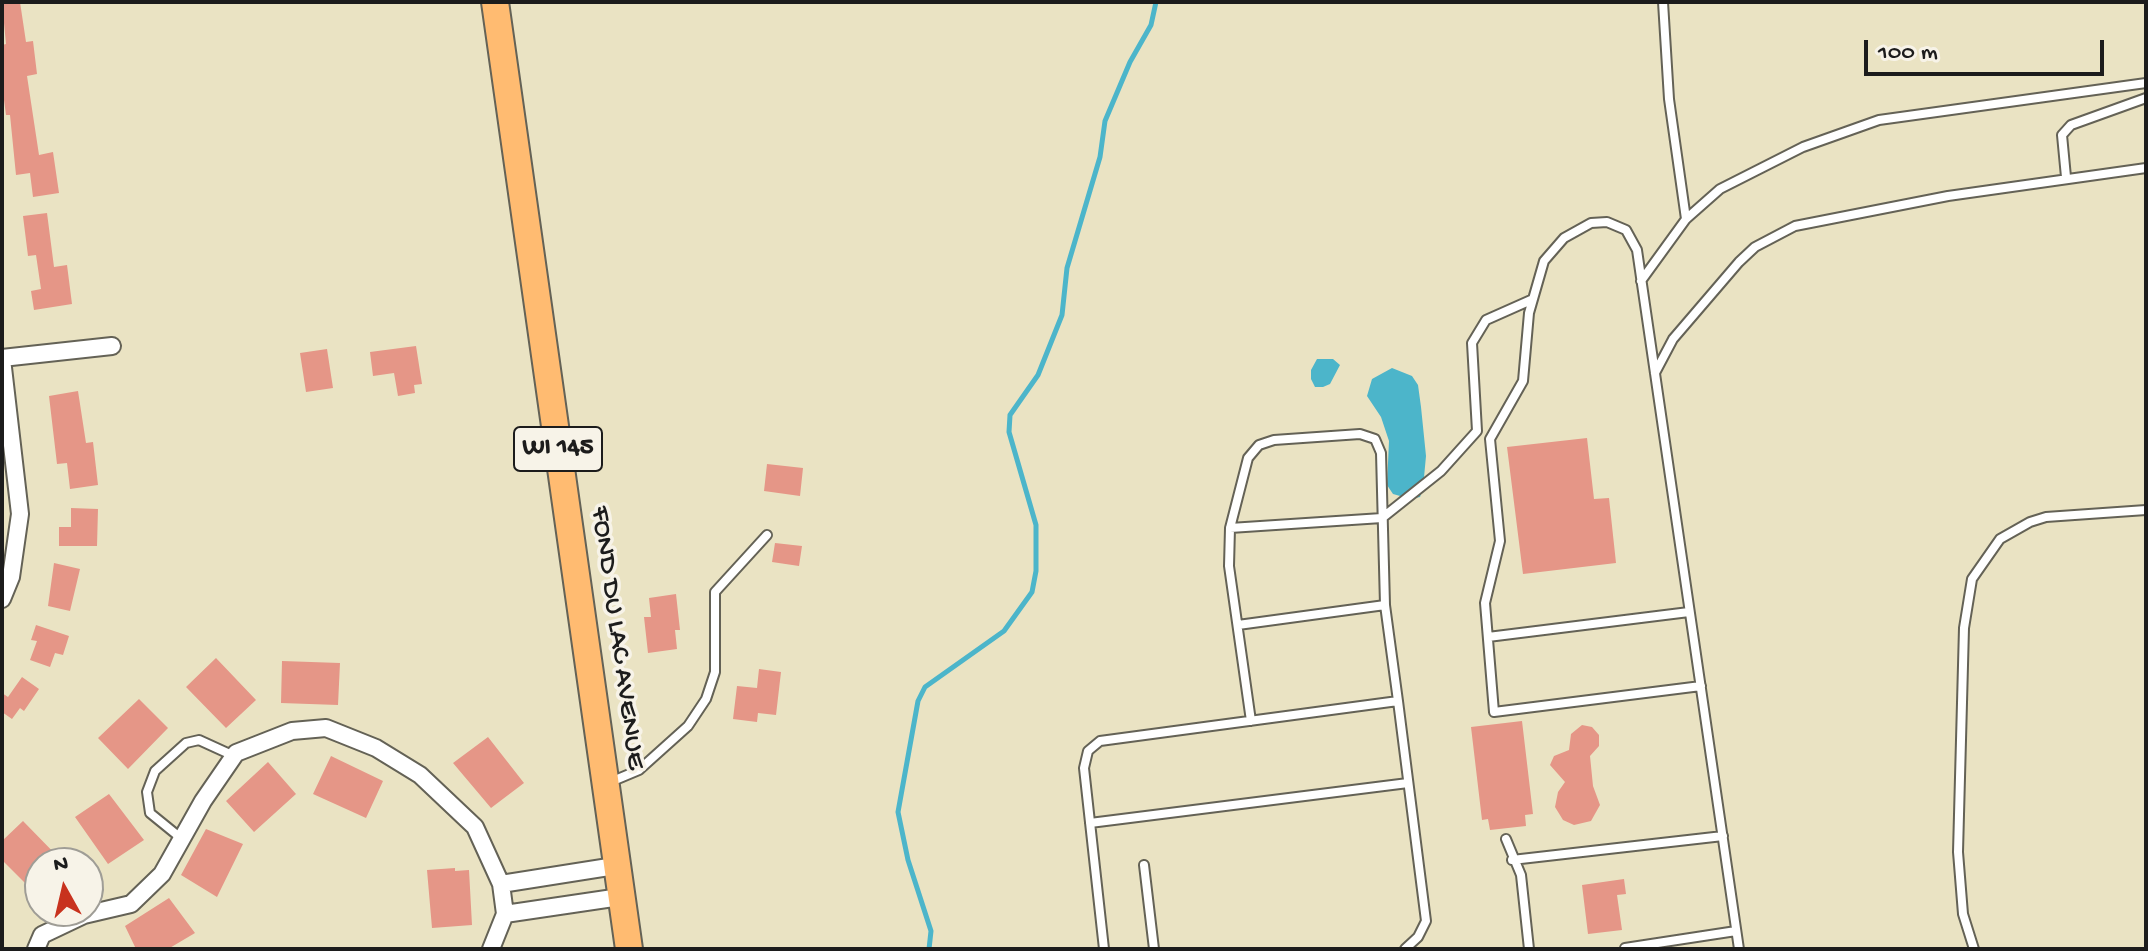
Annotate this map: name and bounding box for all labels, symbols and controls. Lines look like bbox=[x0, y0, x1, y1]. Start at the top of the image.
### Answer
scale bar bbox=[1868, 24, 2108, 74]
text: 100 m bbox=[1878, 39, 1938, 68]
road number: WI 145 bbox=[514, 427, 602, 471]
street label: FOND DU LAC AVENUE bbox=[581, 504, 651, 772]
north arrow bbox=[24, 847, 104, 927]
text: N bbox=[52, 851, 70, 879]

